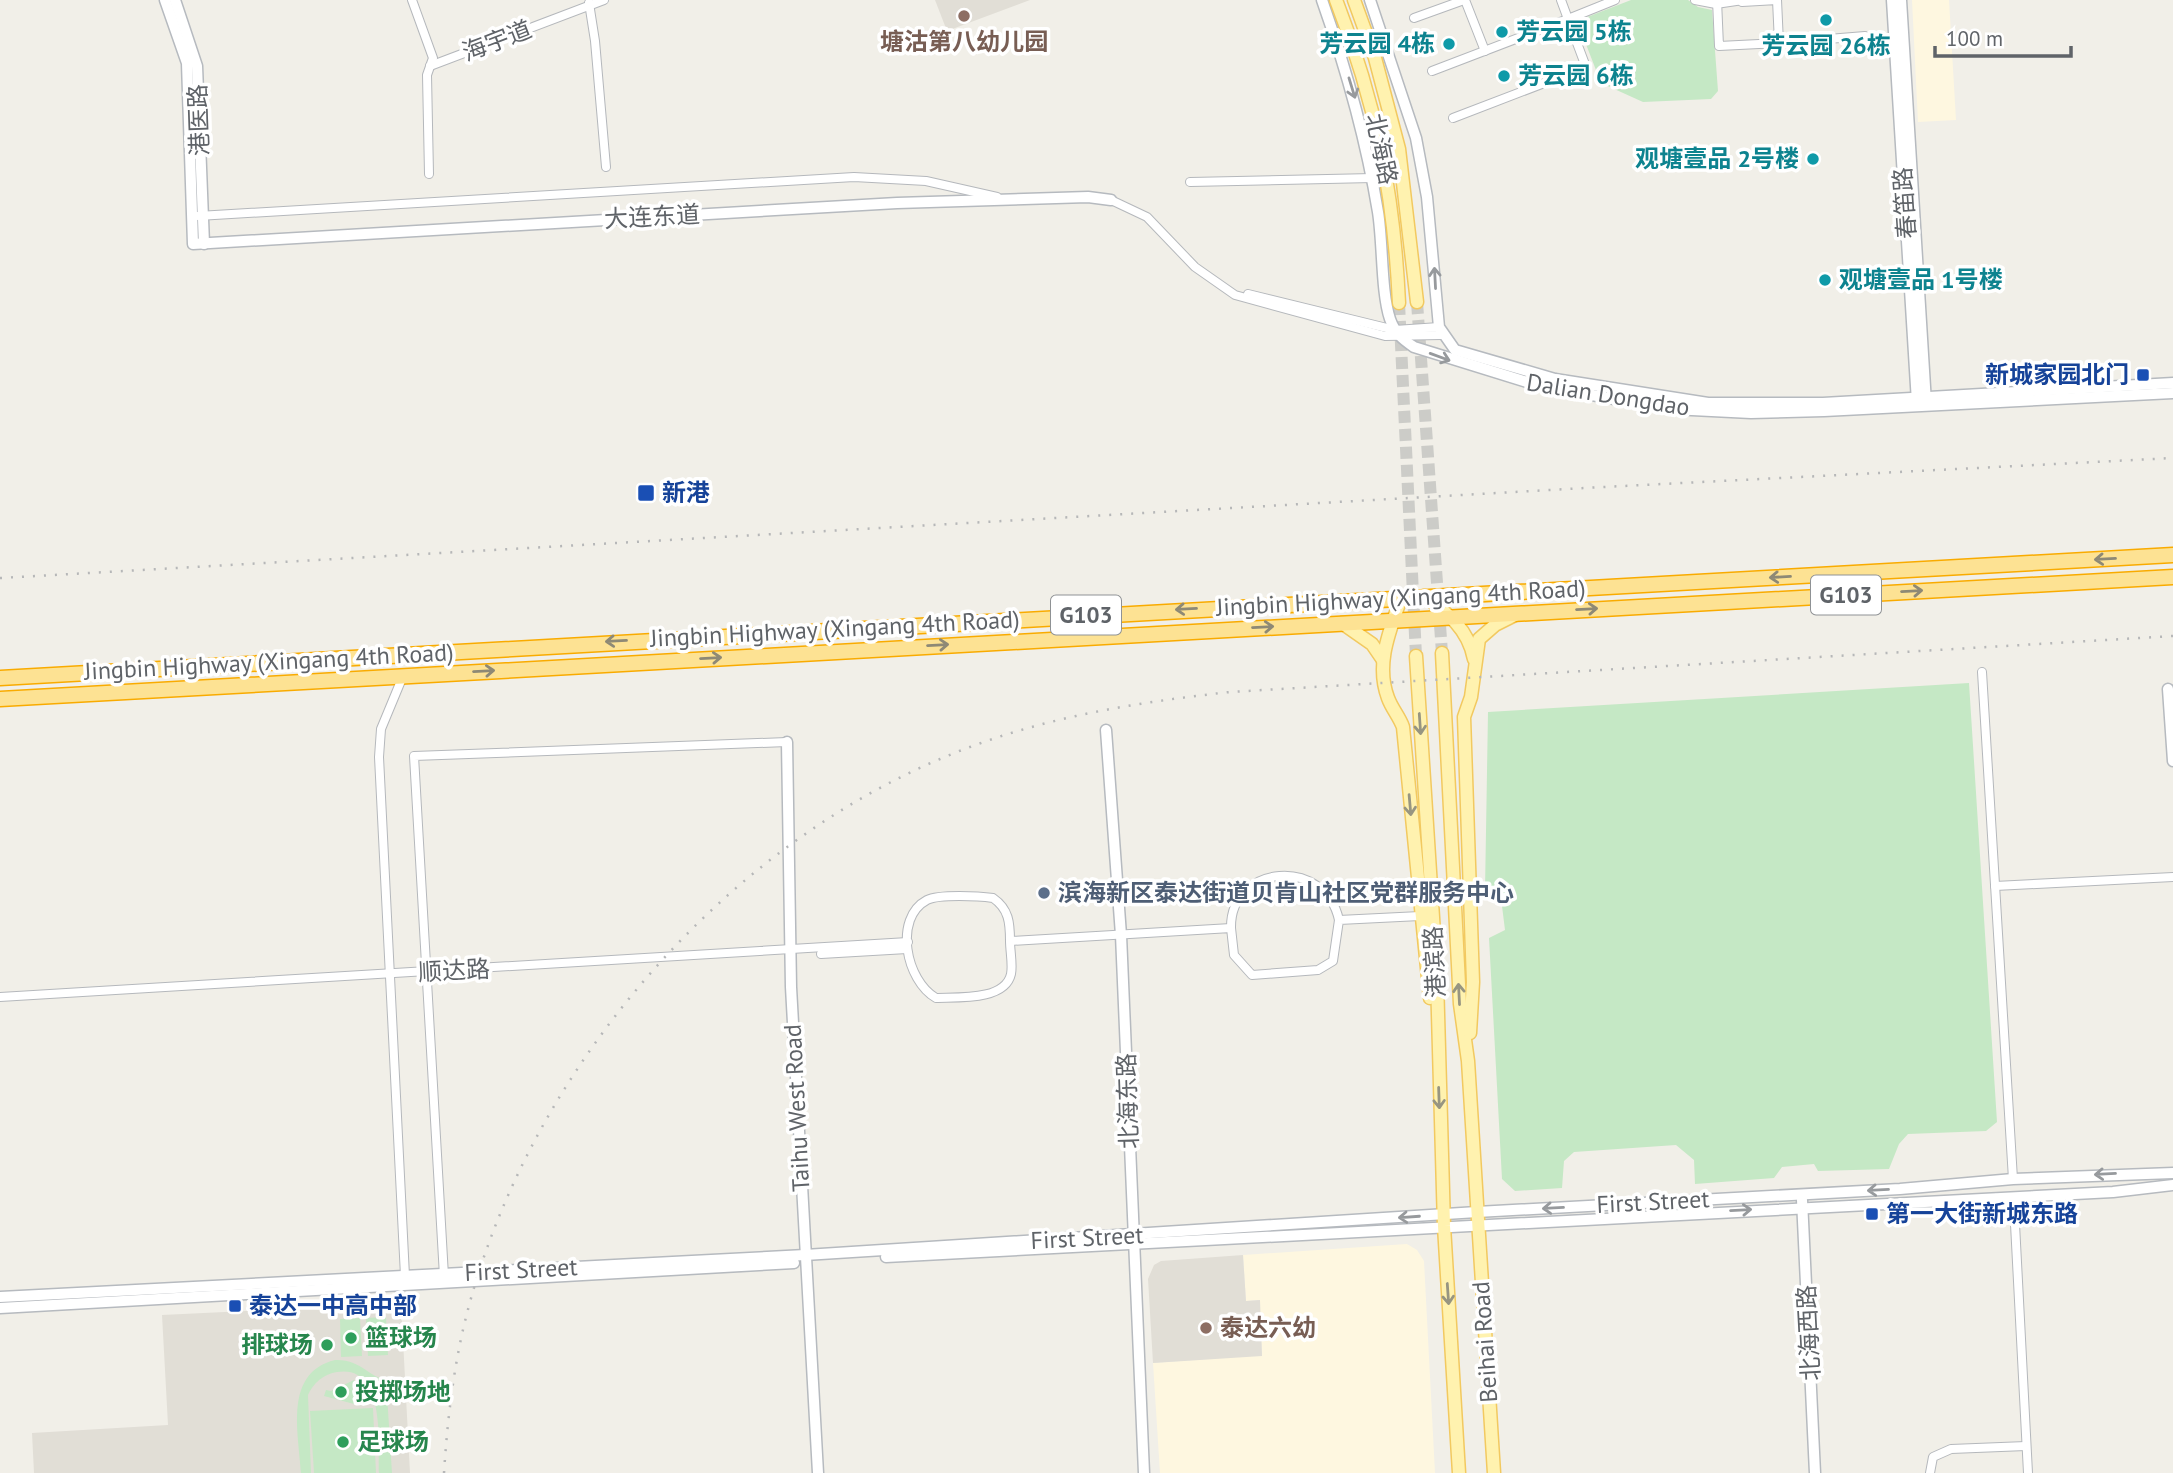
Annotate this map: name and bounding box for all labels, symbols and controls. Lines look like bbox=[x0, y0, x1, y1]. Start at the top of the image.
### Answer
marker: 塘沽第八幼儿园 bbox=[956, 8, 972, 24]
marker: 芳云园 26栋 bbox=[1818, 12, 1834, 28]
street label: 海宇道 bbox=[458, 13, 536, 68]
scale bar bbox=[1935, 14, 2072, 58]
place label: 芳云园 5栋 bbox=[1516, 16, 1632, 47]
marker: 芳云园 5栋 bbox=[1494, 24, 1510, 40]
text: 100 m bbox=[1946, 25, 2003, 52]
place label: 塘沽第八幼儿园 bbox=[880, 26, 1048, 57]
place label: 芳云园 4栋 bbox=[1319, 28, 1435, 59]
place label: 芳云园 26栋 bbox=[1761, 30, 1891, 61]
marker: 芳云园 4栋 bbox=[1441, 36, 1457, 52]
place label: 芳云园 6栋 bbox=[1518, 60, 1634, 91]
marker: 芳云园 6栋 bbox=[1496, 68, 1512, 84]
one-way arrow bbox=[1346, 77, 1359, 99]
street label: 港医路 bbox=[182, 83, 215, 157]
street label: 北海路 bbox=[1359, 110, 1404, 187]
place label: 观塘壹品 2号楼 bbox=[1635, 143, 1799, 174]
marker: 观塘壹品 2号楼 bbox=[1805, 151, 1821, 167]
street label: 春笛路 bbox=[1887, 166, 1922, 240]
street label: 大连东道 bbox=[603, 199, 701, 234]
place label: 观塘壹品 1号楼 bbox=[1839, 264, 2003, 295]
one-way arrow bbox=[1429, 266, 1442, 289]
marker: 观塘壹品 1号楼 bbox=[1817, 272, 1833, 288]
one-way arrow bbox=[1429, 352, 1451, 364]
place label: 新城家园北门 bbox=[1985, 359, 2129, 390]
street label: Dalian Dongdao bbox=[1524, 366, 1692, 423]
marker: 新城家园北门 bbox=[2135, 367, 2151, 383]
place label: 新港 bbox=[662, 477, 710, 508]
marker: 新港 bbox=[636, 483, 656, 503]
one-way arrow bbox=[2094, 553, 2117, 566]
one-way arrow bbox=[1769, 570, 1792, 583]
street label: Jingbin Highway (Xingang 4th Road) bbox=[1215, 572, 1586, 623]
road number: G103 bbox=[1811, 576, 1881, 614]
one-way arrow bbox=[1900, 584, 1922, 597]
road number: G103 bbox=[1051, 596, 1121, 635]
street label: Jingbin Highway (Xingang 4th Road) bbox=[649, 603, 1020, 654]
one-way arrow bbox=[1174, 603, 1197, 616]
one-way arrow bbox=[1575, 603, 1598, 616]
one-way arrow bbox=[1251, 621, 1274, 634]
one-way arrow bbox=[605, 635, 628, 648]
street label: Jingbin Highway (Xingang 4th Road) bbox=[83, 636, 454, 687]
one-way arrow bbox=[926, 639, 949, 652]
one-way arrow bbox=[699, 652, 722, 665]
one-way arrow bbox=[472, 664, 495, 677]
one-way arrow bbox=[1414, 712, 1427, 735]
one-way arrow bbox=[1404, 793, 1417, 816]
place label: 滨海新区泰达街道贝肯山社区党群服务中心 bbox=[1058, 877, 1514, 908]
marker: 滨海新区泰达街道贝肯山社区党群服务中心 bbox=[1036, 885, 1052, 901]
street label: 港滨路 bbox=[1417, 925, 1452, 999]
street label: 顺达路 bbox=[417, 953, 491, 988]
one-way arrow bbox=[1453, 982, 1466, 1005]
street label: Taihu West Road bbox=[777, 1023, 816, 1193]
street label: 北海东路 bbox=[1110, 1053, 1145, 1150]
one-way arrow bbox=[1433, 1086, 1446, 1109]
one-way arrow bbox=[2094, 1168, 2117, 1181]
street label: First Street bbox=[1596, 1183, 1710, 1220]
one-way arrow bbox=[1867, 1184, 1890, 1197]
place label: 第一大街新城东路 bbox=[1886, 1198, 2078, 1229]
one-way arrow bbox=[1542, 1201, 1565, 1214]
one-way arrow bbox=[1729, 1203, 1752, 1216]
marker: 第一大街新城东路 bbox=[1864, 1206, 1880, 1222]
one-way arrow bbox=[1398, 1211, 1420, 1224]
street label: First Street bbox=[1030, 1219, 1144, 1256]
street label: First Street bbox=[464, 1251, 578, 1288]
street label: Beihai Road bbox=[1465, 1280, 1504, 1404]
one-way arrow bbox=[1442, 1282, 1455, 1305]
street label: 北海西路 bbox=[1791, 1284, 1826, 1382]
place label: 泰达一中高中部 bbox=[249, 1290, 417, 1321]
marker: 泰达一中高中部 bbox=[227, 1298, 243, 1314]
place label: 泰达六幼 bbox=[1220, 1312, 1316, 1343]
marker: 泰达六幼 bbox=[1198, 1320, 1214, 1336]
place label: 篮球场 bbox=[365, 1322, 437, 1353]
place label: 排球场 bbox=[241, 1329, 313, 1360]
marker: 篮球场 bbox=[343, 1330, 359, 1346]
marker: 排球场 bbox=[319, 1337, 335, 1353]
place label: 投掷场地 bbox=[355, 1376, 451, 1407]
marker: 投掷场地 bbox=[333, 1384, 349, 1400]
place label: 足球场 bbox=[357, 1426, 429, 1457]
marker: 足球场 bbox=[335, 1434, 351, 1450]

